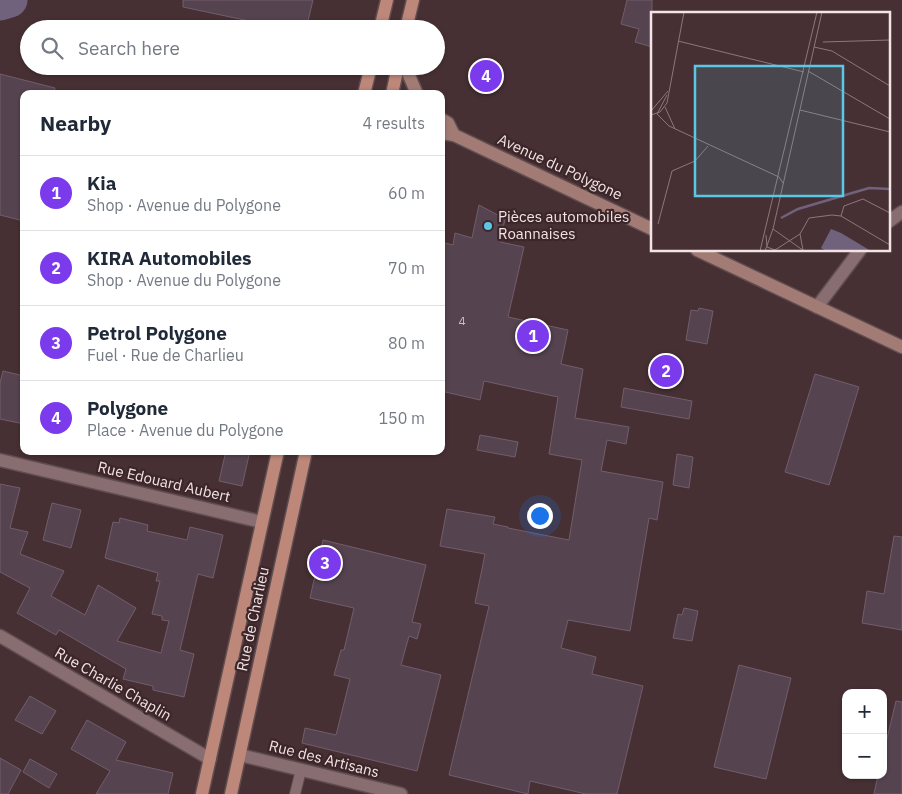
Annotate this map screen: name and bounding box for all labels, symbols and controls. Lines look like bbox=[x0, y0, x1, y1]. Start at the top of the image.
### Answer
inset map bbox=[651, 12, 890, 251]
search box bbox=[20, 20, 445, 75]
icon: search bbox=[38, 34, 66, 62]
text: Search here bbox=[78, 36, 180, 60]
pin: 4 bbox=[470, 57, 502, 95]
text: Nearby bbox=[40, 109, 111, 137]
text: 4 results bbox=[362, 113, 425, 133]
street label: Avenue du Polygone bbox=[495, 129, 626, 204]
text: Kia bbox=[87, 171, 116, 195]
text: 1 bbox=[51, 183, 61, 203]
text: 60 m bbox=[388, 183, 425, 203]
text: Shop · Avenue du Polygone bbox=[87, 195, 281, 215]
place label: Pièces automobiles Roannaises bbox=[498, 207, 629, 243]
marker: Pièces automobiles Roannaises bbox=[482, 220, 494, 232]
text: KIRA Automobiles bbox=[87, 246, 252, 270]
text: 2 bbox=[51, 258, 61, 278]
text: 70 m bbox=[388, 258, 425, 278]
text: Shop · Avenue du Polygone bbox=[87, 270, 281, 290]
house number: 4 bbox=[458, 313, 466, 328]
pin: 1 bbox=[517, 317, 549, 355]
text: Petrol Polygone bbox=[87, 321, 227, 345]
text: 3 bbox=[51, 333, 61, 353]
text: 80 m bbox=[388, 333, 425, 353]
text: Fuel · Rue de Charlieu bbox=[87, 345, 244, 365]
pin: 2 bbox=[650, 352, 682, 390]
text: Polygone bbox=[87, 396, 168, 420]
text: 4 bbox=[51, 408, 61, 428]
text: 150 m bbox=[378, 408, 425, 428]
text: Place · Avenue du Polygone bbox=[87, 420, 284, 440]
street label: Rue Edouard Aubert bbox=[96, 457, 232, 506]
your location bbox=[527, 503, 553, 529]
pin: 3 bbox=[309, 544, 341, 582]
street label: Rue de Charlieu bbox=[232, 565, 273, 673]
street label: Rue Charlie Chaplin bbox=[51, 642, 175, 725]
map controls bbox=[842, 689, 887, 779]
button: + bbox=[842, 689, 887, 734]
button: − bbox=[842, 734, 887, 779]
street label: Rue des Artisans bbox=[267, 736, 381, 781]

